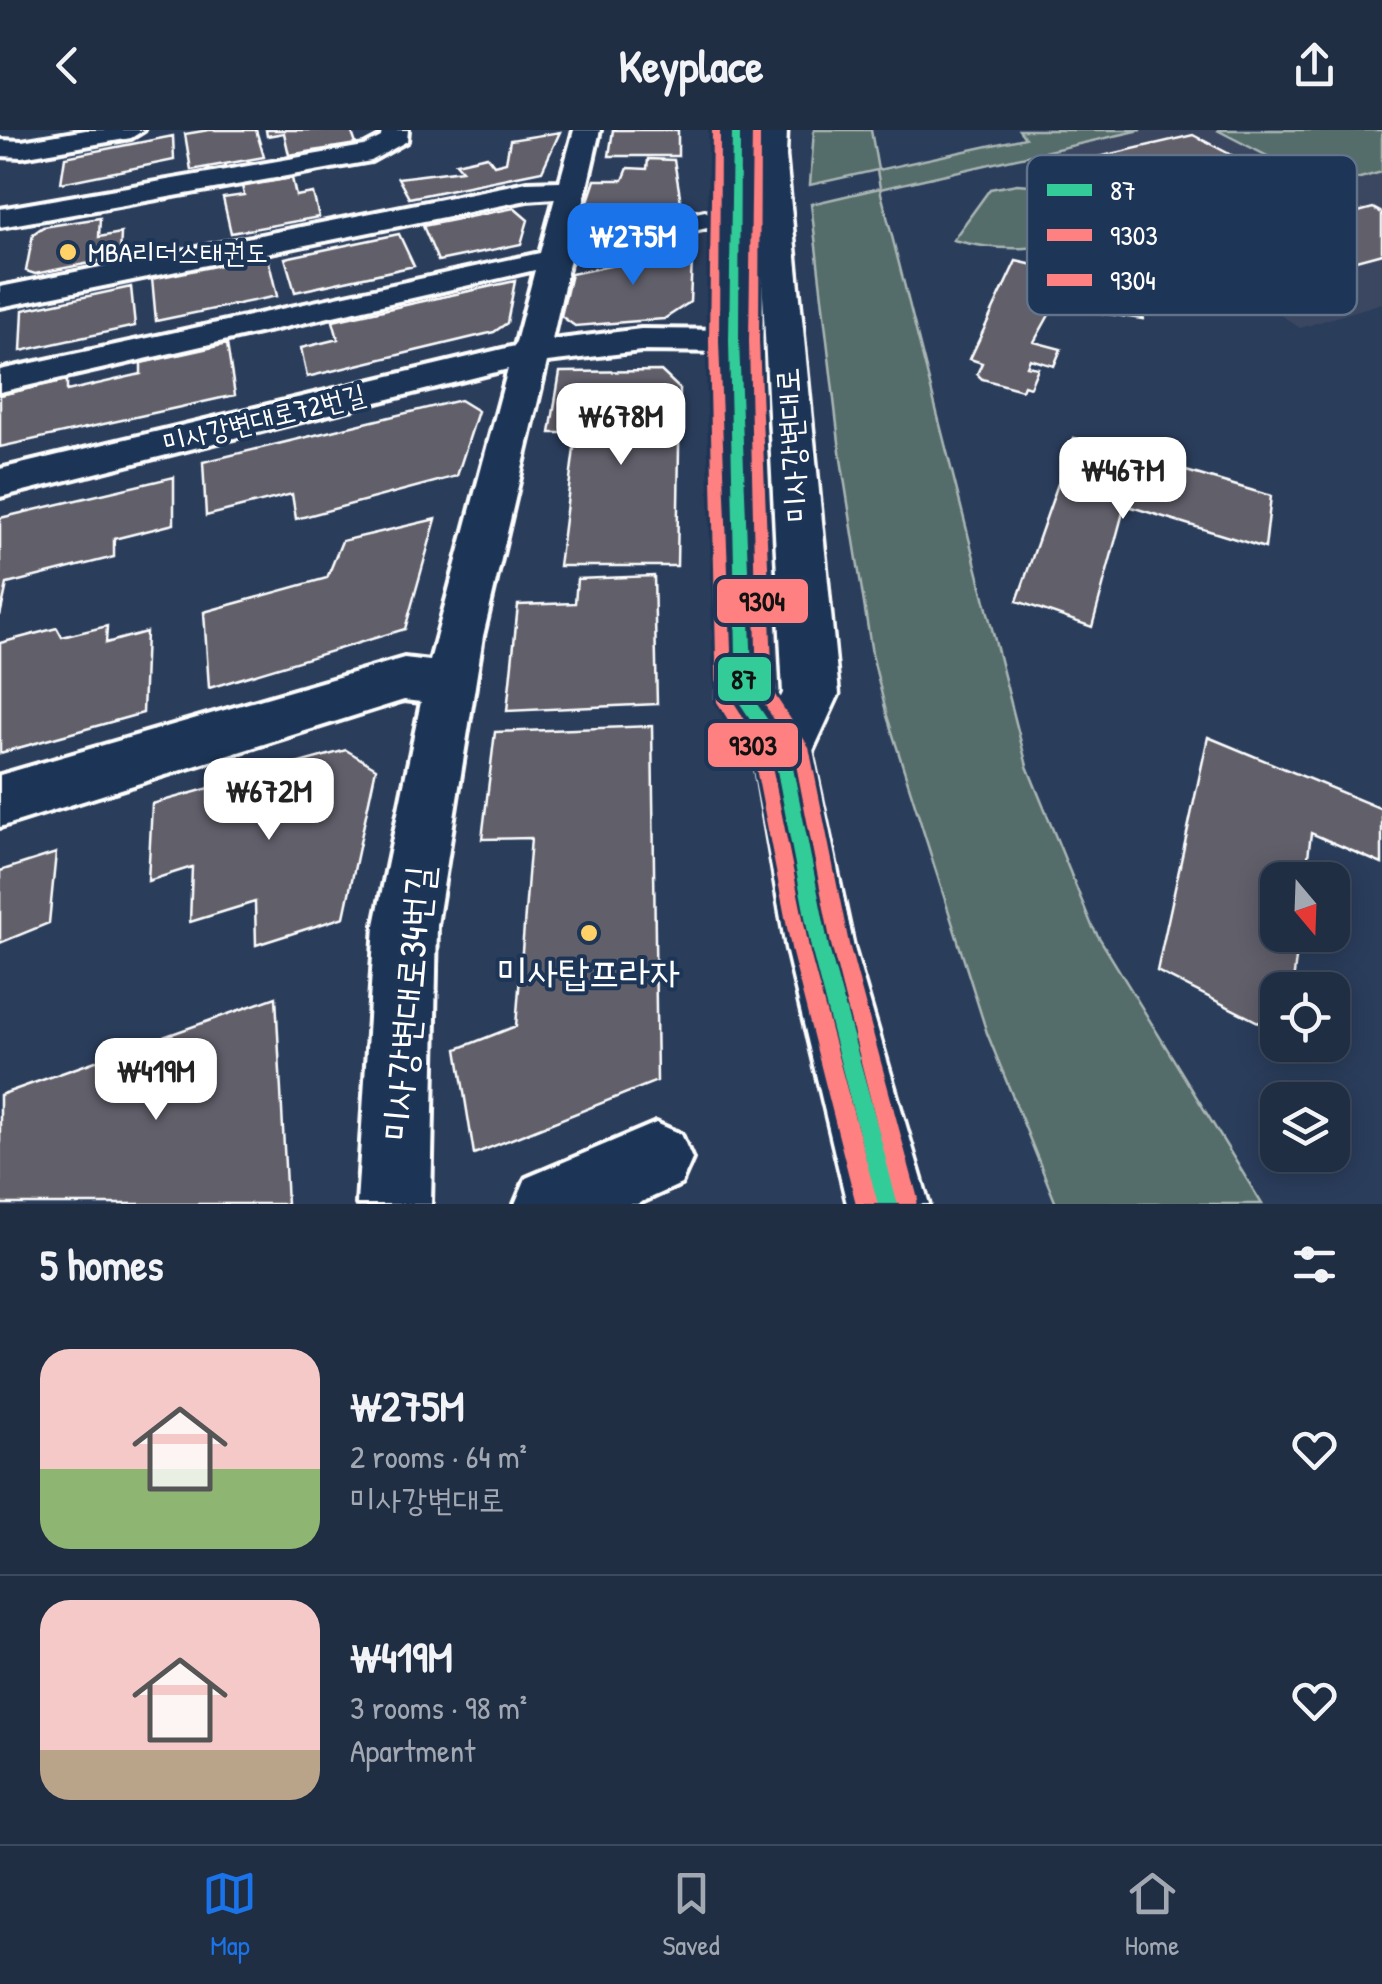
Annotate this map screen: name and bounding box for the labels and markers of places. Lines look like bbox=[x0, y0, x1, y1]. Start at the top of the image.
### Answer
pin: ₩275M bbox=[563, 203, 703, 288]
place label: MBA리더스태권도 bbox=[88, 233, 268, 271]
marker: MBA리더스태권도 bbox=[57, 241, 79, 263]
pin: ₩678M bbox=[551, 383, 691, 468]
pin: ₩467M bbox=[1053, 437, 1193, 522]
pin: ₩672M bbox=[199, 758, 339, 843]
marker: 미사탑프라자 bbox=[578, 922, 600, 944]
place label: 미사탑프라자 bbox=[497, 945, 681, 997]
pin: ₩419M bbox=[86, 1038, 226, 1123]

